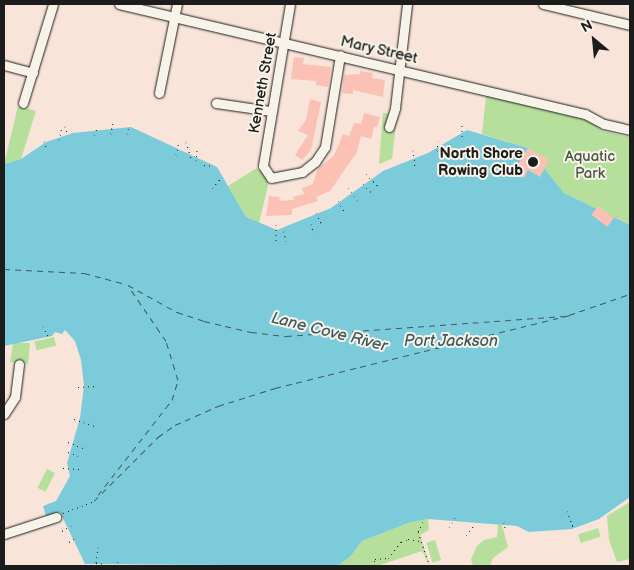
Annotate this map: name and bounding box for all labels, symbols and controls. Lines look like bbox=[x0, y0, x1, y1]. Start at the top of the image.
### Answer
north arrow bbox=[569, 15, 619, 65]
text: N bbox=[578, 16, 595, 36]
street label: Kenneth Street bbox=[245, 31, 281, 135]
street label: Mary Street bbox=[338, 32, 420, 68]
place label: North Shore Rowing Club bbox=[438, 144, 523, 179]
park label: Aquatic Park bbox=[565, 147, 615, 182]
marker: North Shore Rowing Club bbox=[527, 156, 539, 168]
water label: Lane Cove River bbox=[269, 309, 389, 357]
water label: Port Jackson bbox=[404, 332, 498, 352]

